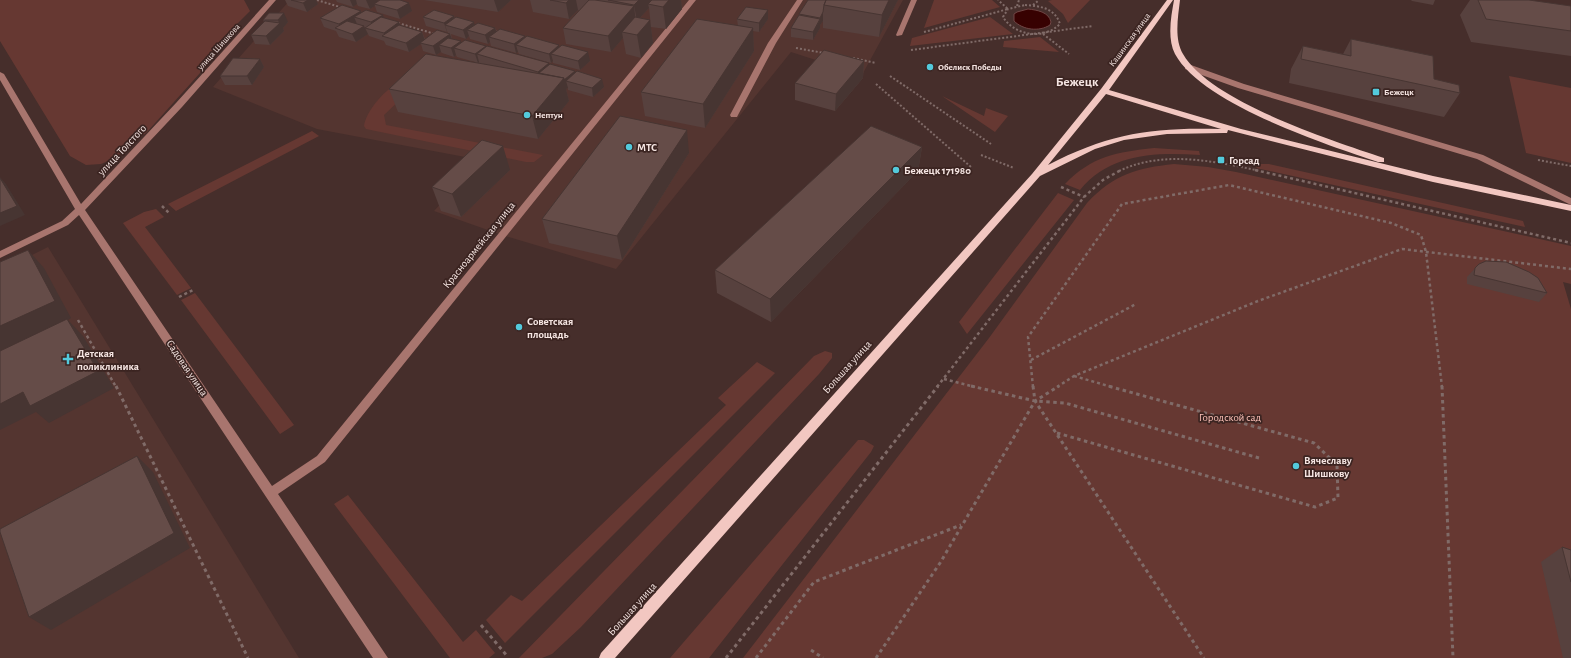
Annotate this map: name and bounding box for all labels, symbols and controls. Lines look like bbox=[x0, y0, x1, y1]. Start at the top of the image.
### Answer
street label: Кашинская улица bbox=[1108, 12, 1152, 68]
street label: улица Шишкова bbox=[195, 22, 242, 73]
marker: Обелиск Победы bbox=[925, 62, 935, 72]
place label: Обелиск Победы bbox=[938, 63, 1002, 72]
district label: Бежецк bbox=[1056, 76, 1099, 89]
marker: Бежецк bbox=[1371, 87, 1381, 97]
place label: Бежецк bbox=[1384, 88, 1414, 97]
marker: Нептун bbox=[522, 110, 532, 120]
place label: Нептун bbox=[535, 111, 563, 120]
street label: улица Толстого bbox=[95, 122, 148, 178]
marker: МТС bbox=[624, 142, 634, 152]
place label: МТС bbox=[637, 142, 657, 153]
marker: Горсад bbox=[1216, 155, 1226, 165]
place label: Горсад bbox=[1229, 155, 1260, 166]
marker: Бежецк 171980 bbox=[891, 165, 901, 175]
place label: Бежецк 171980 bbox=[904, 165, 971, 176]
street label: Красноармейская улица bbox=[441, 200, 517, 290]
place label: Советская площадь bbox=[527, 316, 573, 340]
marker: Советская площадь bbox=[514, 322, 524, 332]
street label: Садовая улица bbox=[164, 338, 210, 398]
street label: Большая улица bbox=[821, 338, 873, 396]
place label: Детская поликлиника bbox=[77, 348, 139, 372]
marker: Детская поликлиника bbox=[62, 353, 74, 365]
park label: Городской сад bbox=[1199, 412, 1262, 423]
place label: Вячеславу Шишкову bbox=[1304, 455, 1352, 479]
marker: Вячеславу Шишкову bbox=[1291, 461, 1301, 471]
street label: Большая улица bbox=[606, 580, 658, 638]

